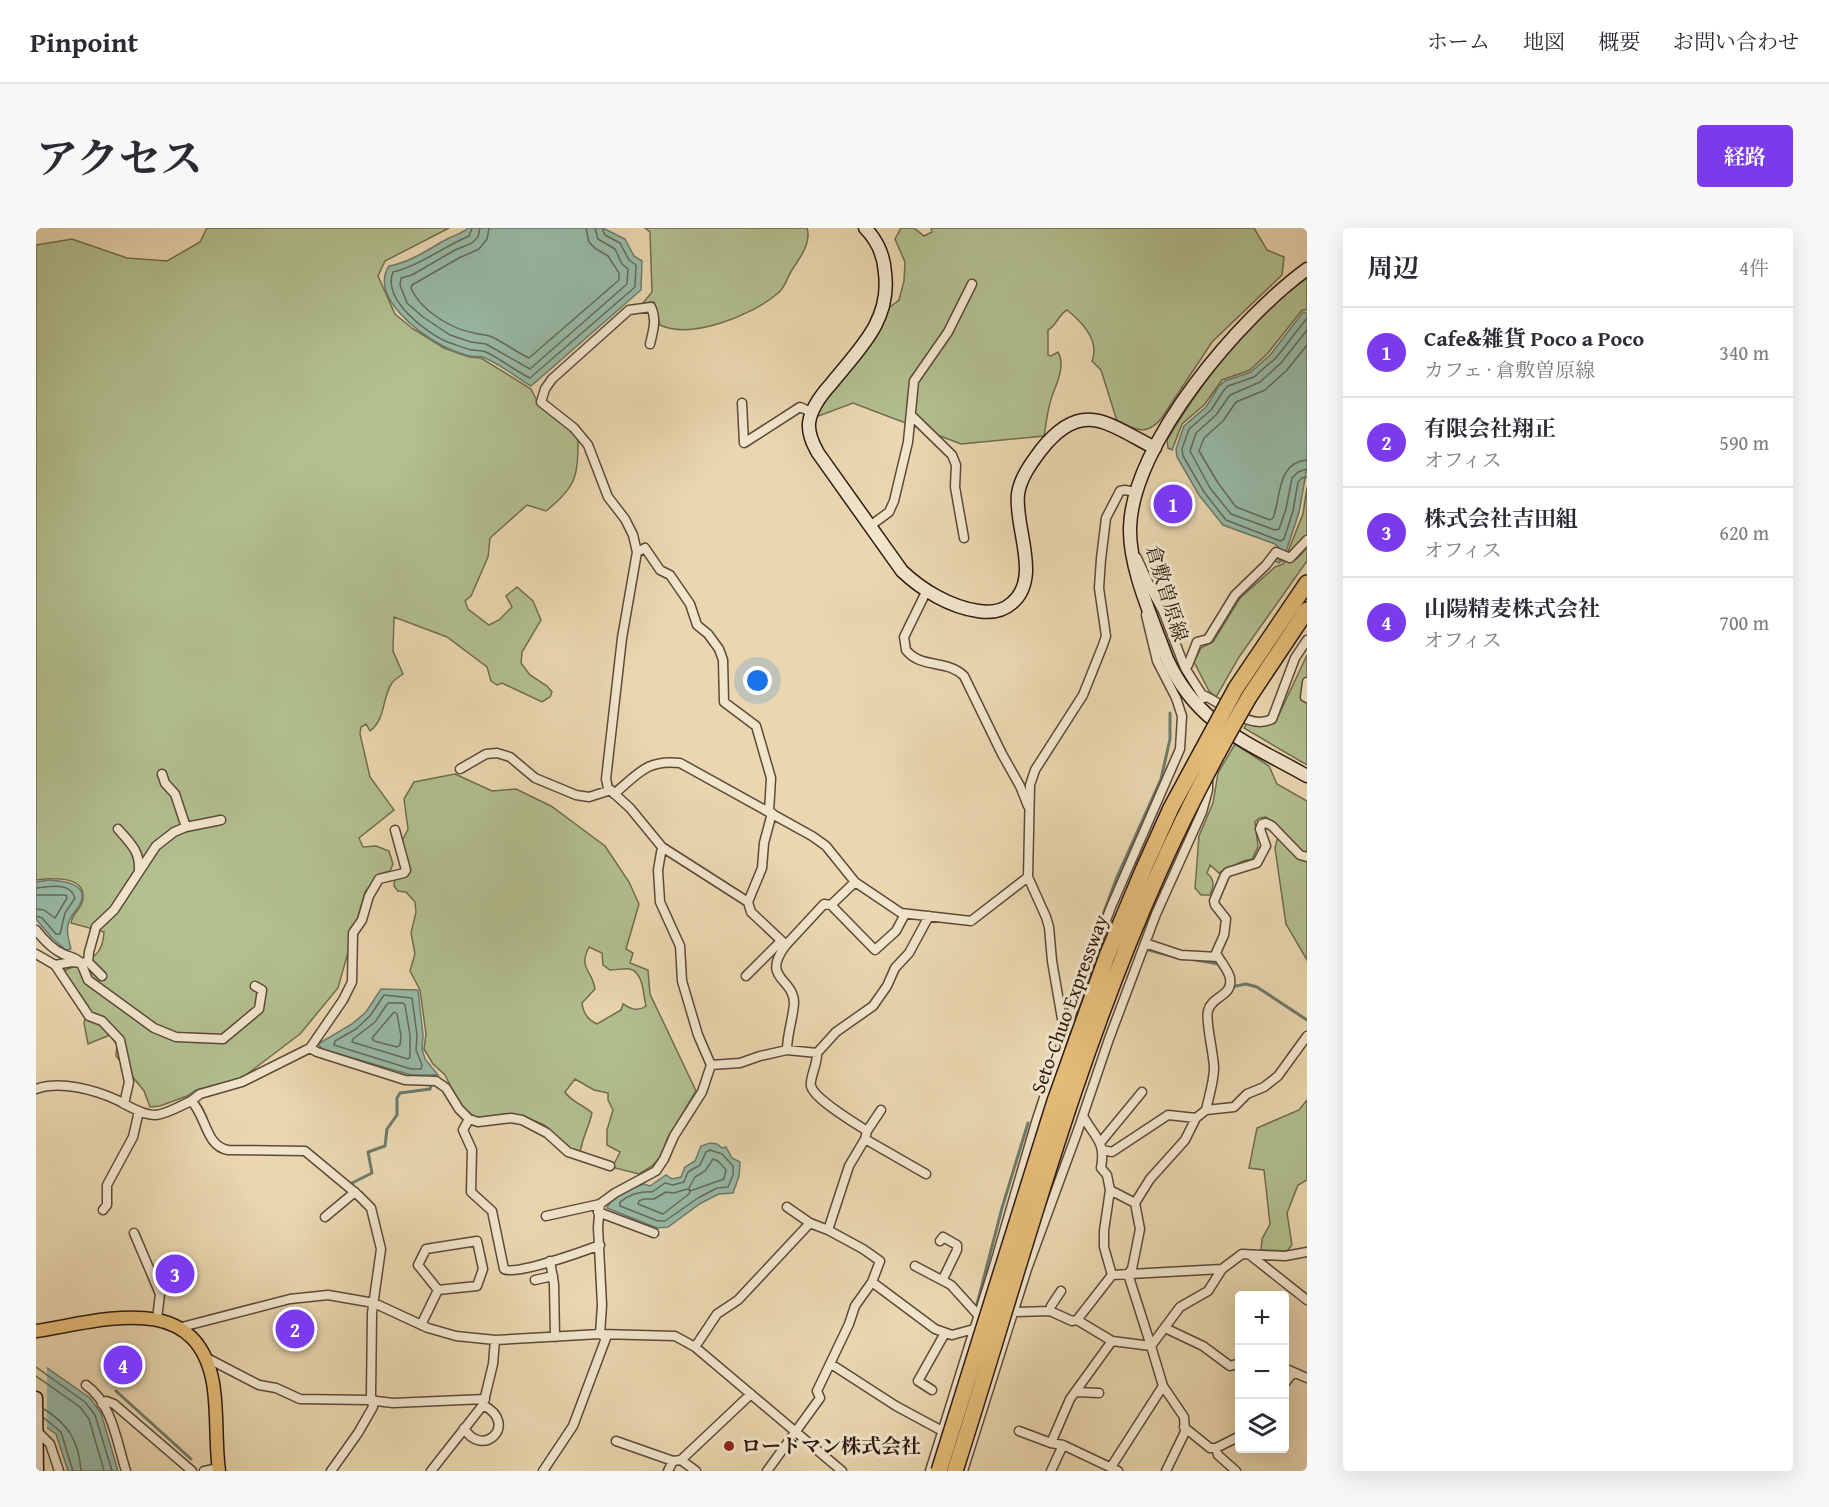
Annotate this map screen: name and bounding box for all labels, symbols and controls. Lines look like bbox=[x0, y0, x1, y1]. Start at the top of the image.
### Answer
text: Pinpoint bbox=[30, 21, 138, 62]
text: ホーム bbox=[1427, 26, 1490, 57]
text: 地図 bbox=[1523, 26, 1565, 57]
text: 概要 bbox=[1598, 26, 1640, 57]
text: お問い合わせ bbox=[1673, 26, 1799, 57]
button: 経路 bbox=[1697, 125, 1793, 187]
text: アクセス bbox=[36, 127, 203, 188]
text: 周辺 bbox=[1367, 248, 1419, 287]
text: 4件 bbox=[1739, 253, 1769, 282]
text: Cafe&雑貨 Poco a Poco bbox=[1424, 322, 1644, 354]
text: 1 bbox=[1381, 338, 1392, 367]
text: 340 m bbox=[1719, 338, 1769, 367]
text: カフェ · 倉敷曽原線 bbox=[1424, 355, 1595, 384]
text: 有限会社翔正 bbox=[1424, 412, 1556, 444]
text: 2 bbox=[1381, 428, 1392, 457]
text: 590 m bbox=[1719, 428, 1769, 457]
text: オフィス bbox=[1424, 445, 1502, 474]
pin: 1 bbox=[1154, 482, 1192, 526]
text: 株式会社吉田組 bbox=[1424, 502, 1578, 534]
text: 3 bbox=[1381, 518, 1392, 547]
text: 620 m bbox=[1719, 518, 1769, 547]
text: オフィス bbox=[1424, 535, 1502, 564]
street label: 倉敷曽原線 bbox=[1139, 541, 1196, 645]
text: 山陽精麦株式会社 bbox=[1424, 592, 1600, 624]
text: 4 bbox=[1381, 608, 1392, 637]
text: 700 m bbox=[1719, 608, 1769, 637]
text: オフィス bbox=[1424, 625, 1502, 654]
your location bbox=[743, 666, 772, 695]
street label: Seto-Chuo Expressway bbox=[1023, 910, 1114, 1097]
pin: 3 bbox=[156, 1252, 194, 1296]
map controls bbox=[1235, 1291, 1289, 1453]
button: + bbox=[1235, 1291, 1289, 1345]
pin: 2 bbox=[276, 1306, 314, 1352]
pin: 4 bbox=[104, 1342, 142, 1388]
button: − bbox=[1235, 1345, 1289, 1399]
button: layers bbox=[1235, 1399, 1289, 1453]
place label: ロードマン株式会社 bbox=[741, 1431, 921, 1460]
marker: ロードマン株式会社 bbox=[722, 1439, 736, 1453]

